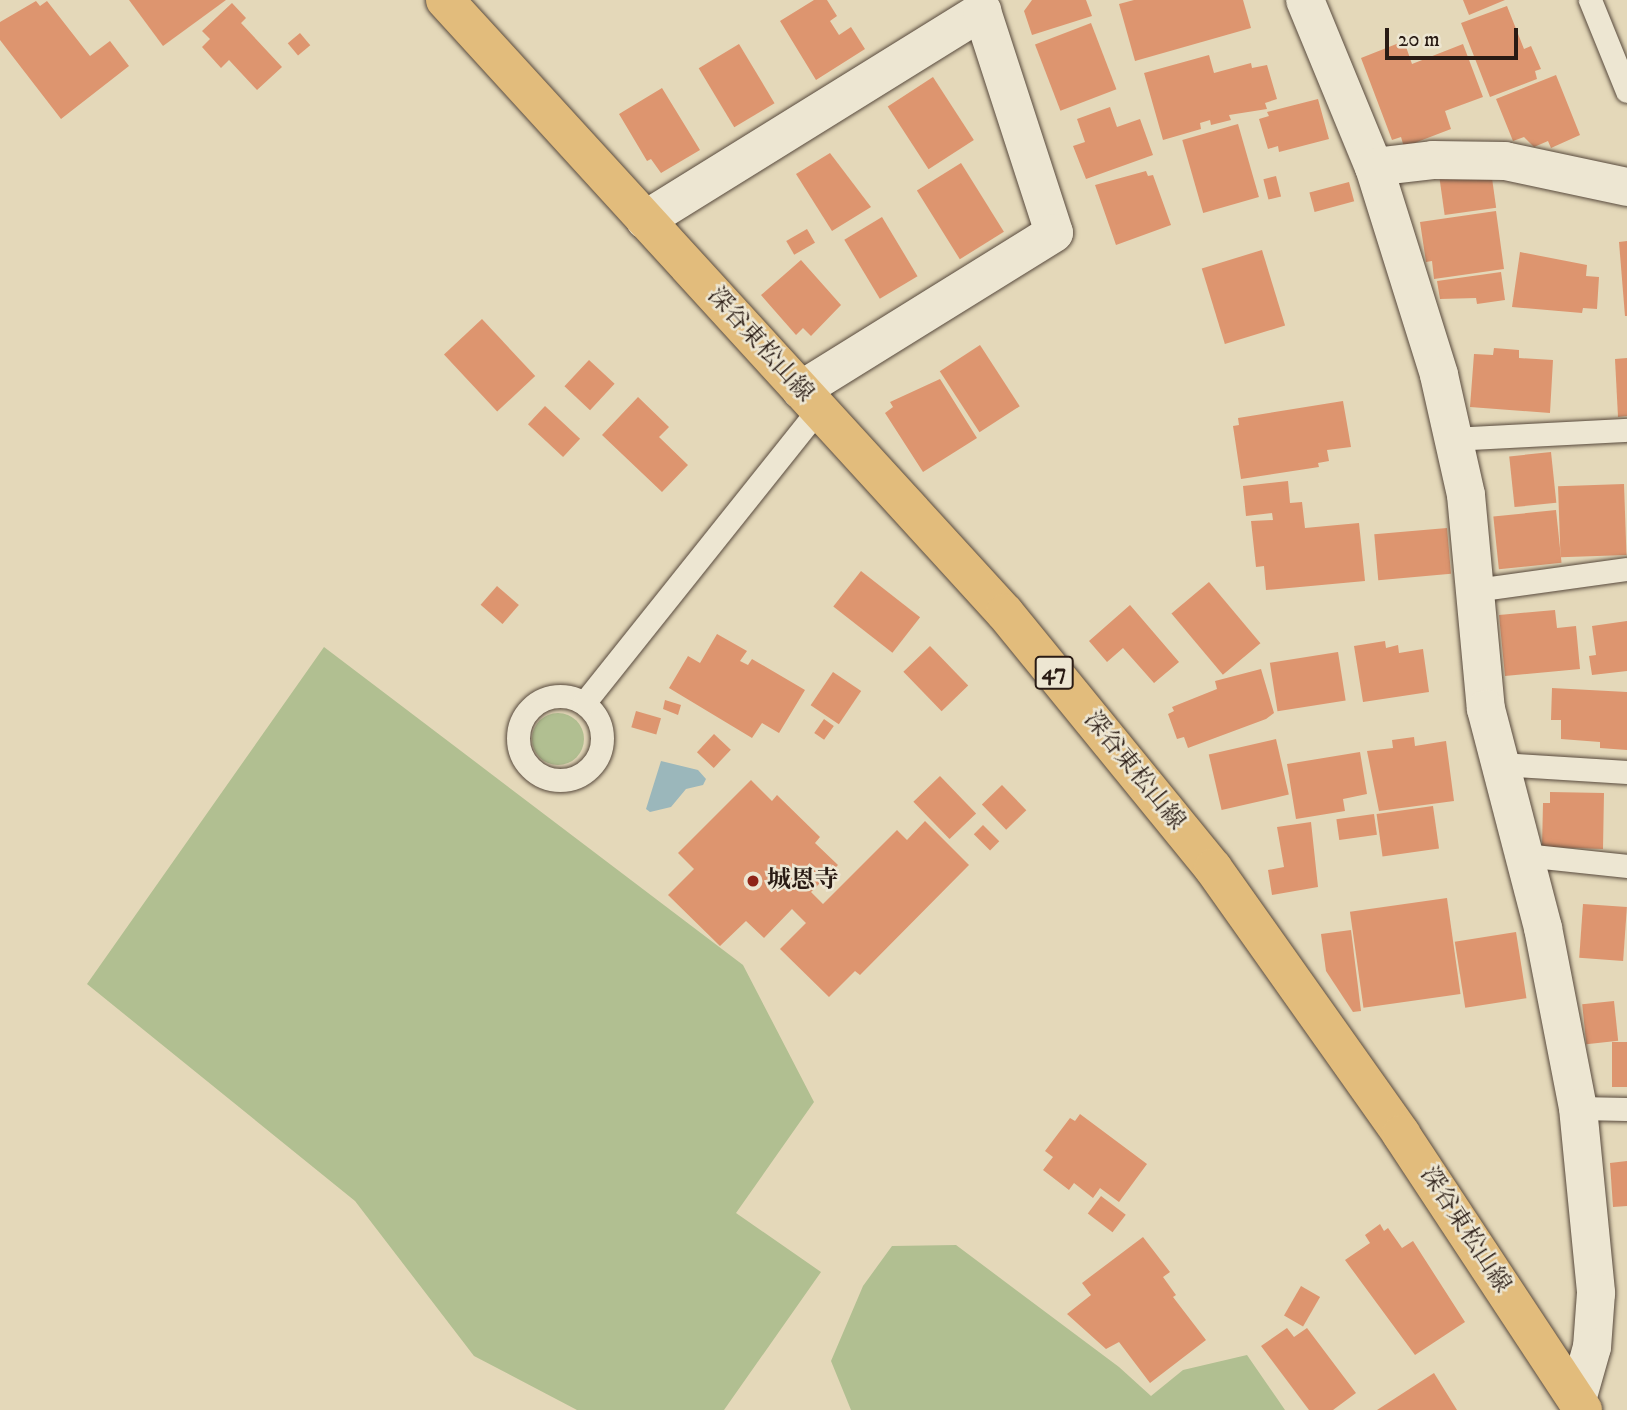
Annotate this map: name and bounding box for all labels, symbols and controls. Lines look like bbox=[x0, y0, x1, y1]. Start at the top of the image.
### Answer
scale bar bbox=[1389, 14, 1522, 58]
text: 20 m bbox=[1398, 27, 1440, 53]
street label: 深谷東松山線 bbox=[701, 282, 819, 408]
road number: 47 bbox=[1033, 653, 1075, 692]
street label: 深谷東松山線 bbox=[1077, 706, 1191, 836]
place label: 城恩寺 bbox=[767, 867, 839, 895]
marker: 城恩寺 bbox=[745, 873, 761, 889]
street label: 深谷東松山線 bbox=[1414, 1162, 1516, 1298]

